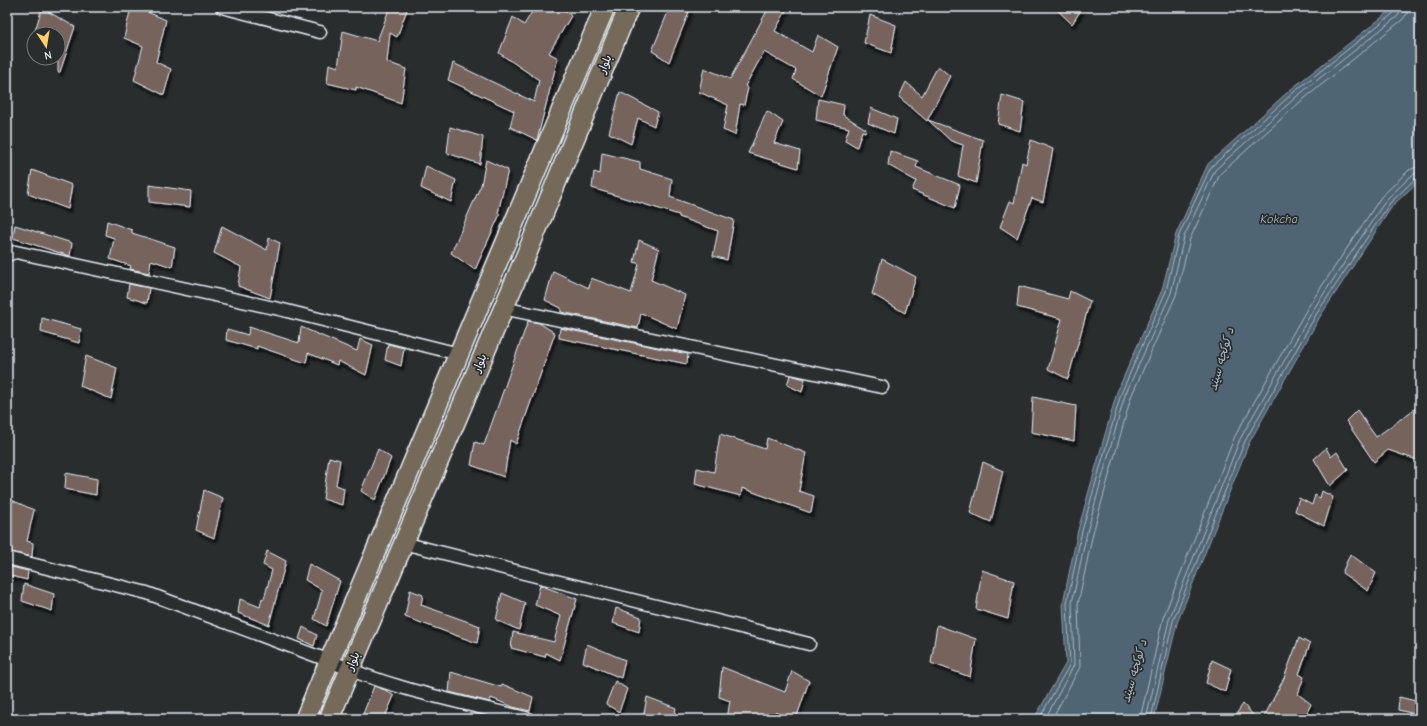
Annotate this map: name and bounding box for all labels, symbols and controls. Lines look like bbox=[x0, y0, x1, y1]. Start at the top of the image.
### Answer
north arrow bbox=[26, 26, 66, 66]
text: N bbox=[43, 48, 53, 62]
street label: بلوار bbox=[595, 53, 615, 76]
water label: Kokcha bbox=[1260, 212, 1298, 226]
water label: د کوکچه سیند bbox=[1205, 326, 1238, 392]
street label: بلوار bbox=[470, 352, 491, 375]
water label: د کوکچه سیند bbox=[1118, 638, 1151, 704]
street label: بلوار bbox=[343, 650, 364, 673]

